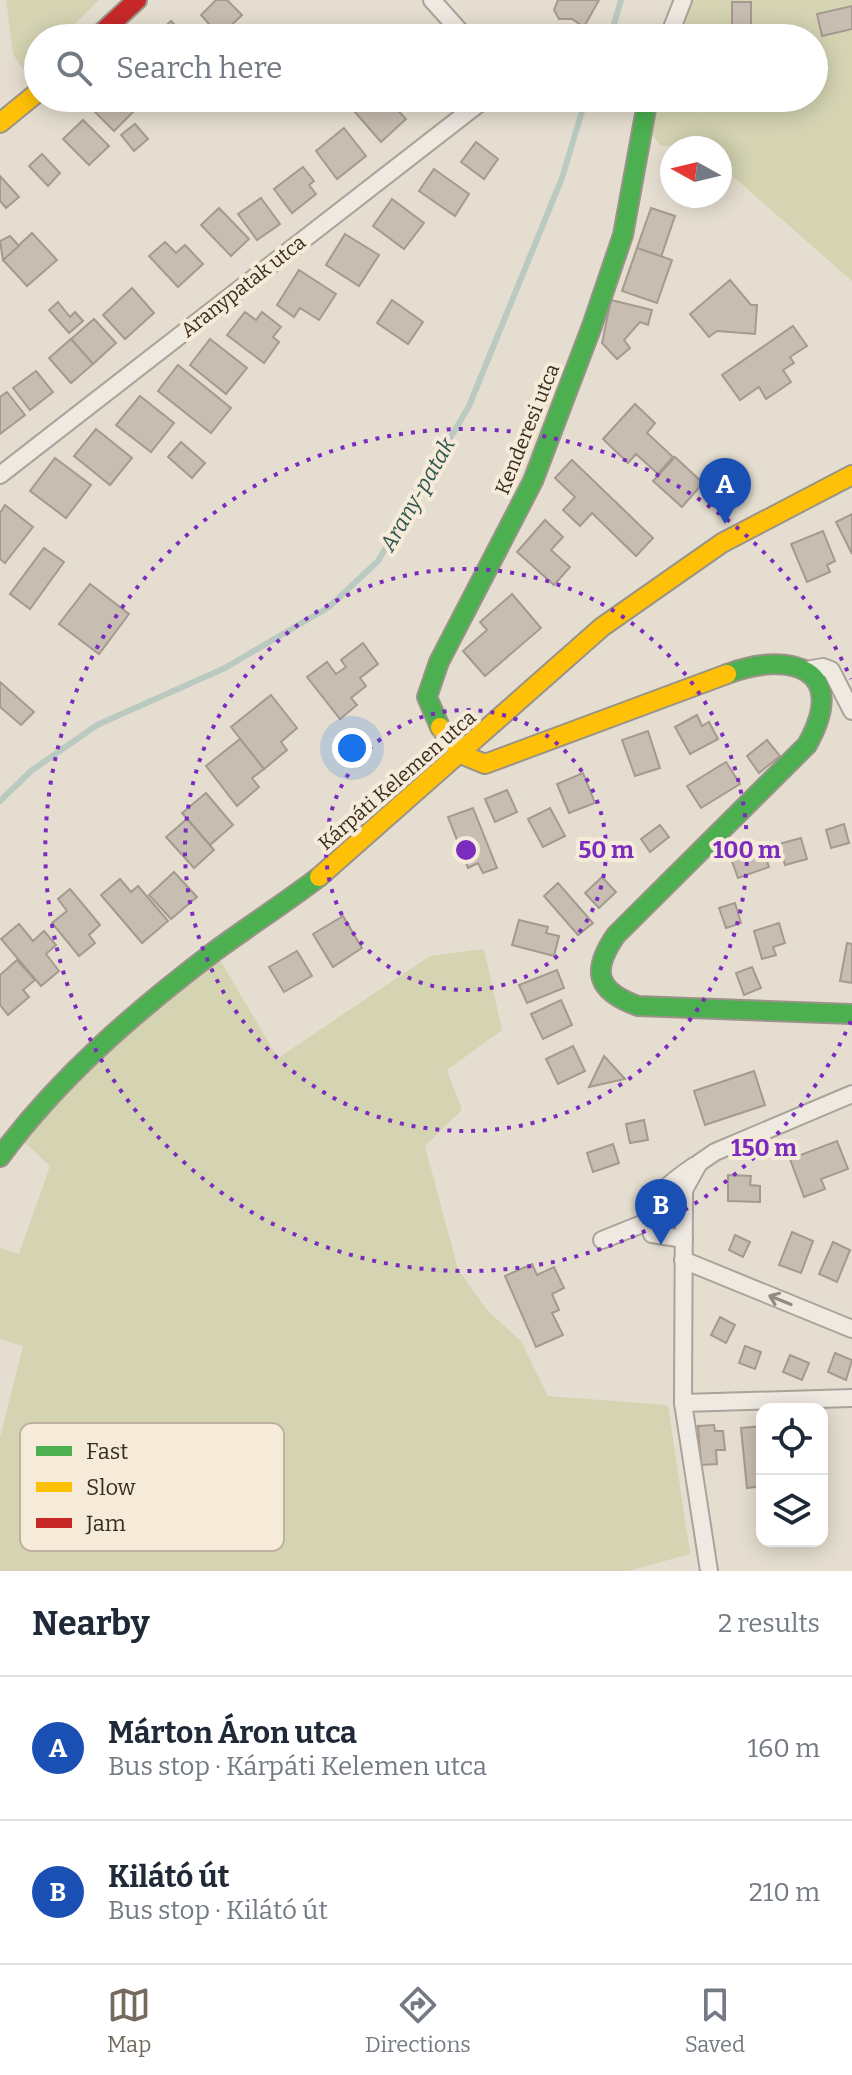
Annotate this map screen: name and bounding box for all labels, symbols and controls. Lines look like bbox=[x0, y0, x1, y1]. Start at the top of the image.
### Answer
search box bbox=[24, 24, 828, 112]
icon: search bbox=[52, 46, 96, 90]
text: Search here bbox=[116, 50, 283, 86]
north arrow bbox=[660, 136, 732, 208]
street label: Aranypatak utca bbox=[176, 230, 310, 342]
street label: Kenderesi utca bbox=[490, 360, 564, 498]
water label: Arany-patak bbox=[374, 432, 461, 557]
pin: A bbox=[699, 458, 751, 524]
street label: Kárpáti Kelemen utca bbox=[313, 705, 481, 855]
your location bbox=[332, 728, 372, 768]
centre of rings bbox=[452, 836, 480, 864]
text: 50 m bbox=[578, 836, 634, 864]
text: 100 m bbox=[713, 836, 781, 864]
text: 150 m bbox=[731, 1134, 797, 1162]
pin: B bbox=[635, 1179, 687, 1245]
one-way arrow bbox=[768, 1292, 793, 1306]
map controls bbox=[756, 1403, 828, 1547]
button: locate bbox=[756, 1403, 828, 1475]
legend bbox=[20, 1423, 284, 1551]
text: Fast bbox=[86, 1438, 128, 1465]
text: Slow bbox=[86, 1474, 136, 1501]
button: layers bbox=[756, 1475, 828, 1547]
text: Jam bbox=[85, 1510, 126, 1537]
text: Nearby bbox=[32, 1603, 150, 1644]
text: 2 results bbox=[718, 1608, 820, 1639]
text: Márton Áron utca bbox=[108, 1715, 357, 1751]
text: A bbox=[49, 1733, 67, 1764]
text: 160 m bbox=[748, 1733, 820, 1764]
text: Bus stop · Kárpáti Kelemen utca bbox=[108, 1751, 487, 1782]
text: Kilátó út bbox=[108, 1859, 230, 1895]
text: B bbox=[50, 1877, 66, 1908]
text: 210 m bbox=[749, 1877, 820, 1908]
text: Bus stop · Kilátó út bbox=[108, 1895, 328, 1926]
tab: Map bbox=[107, 1983, 151, 2058]
tab: Directions bbox=[365, 1983, 471, 2058]
tab: Saved bbox=[685, 1983, 745, 2058]

